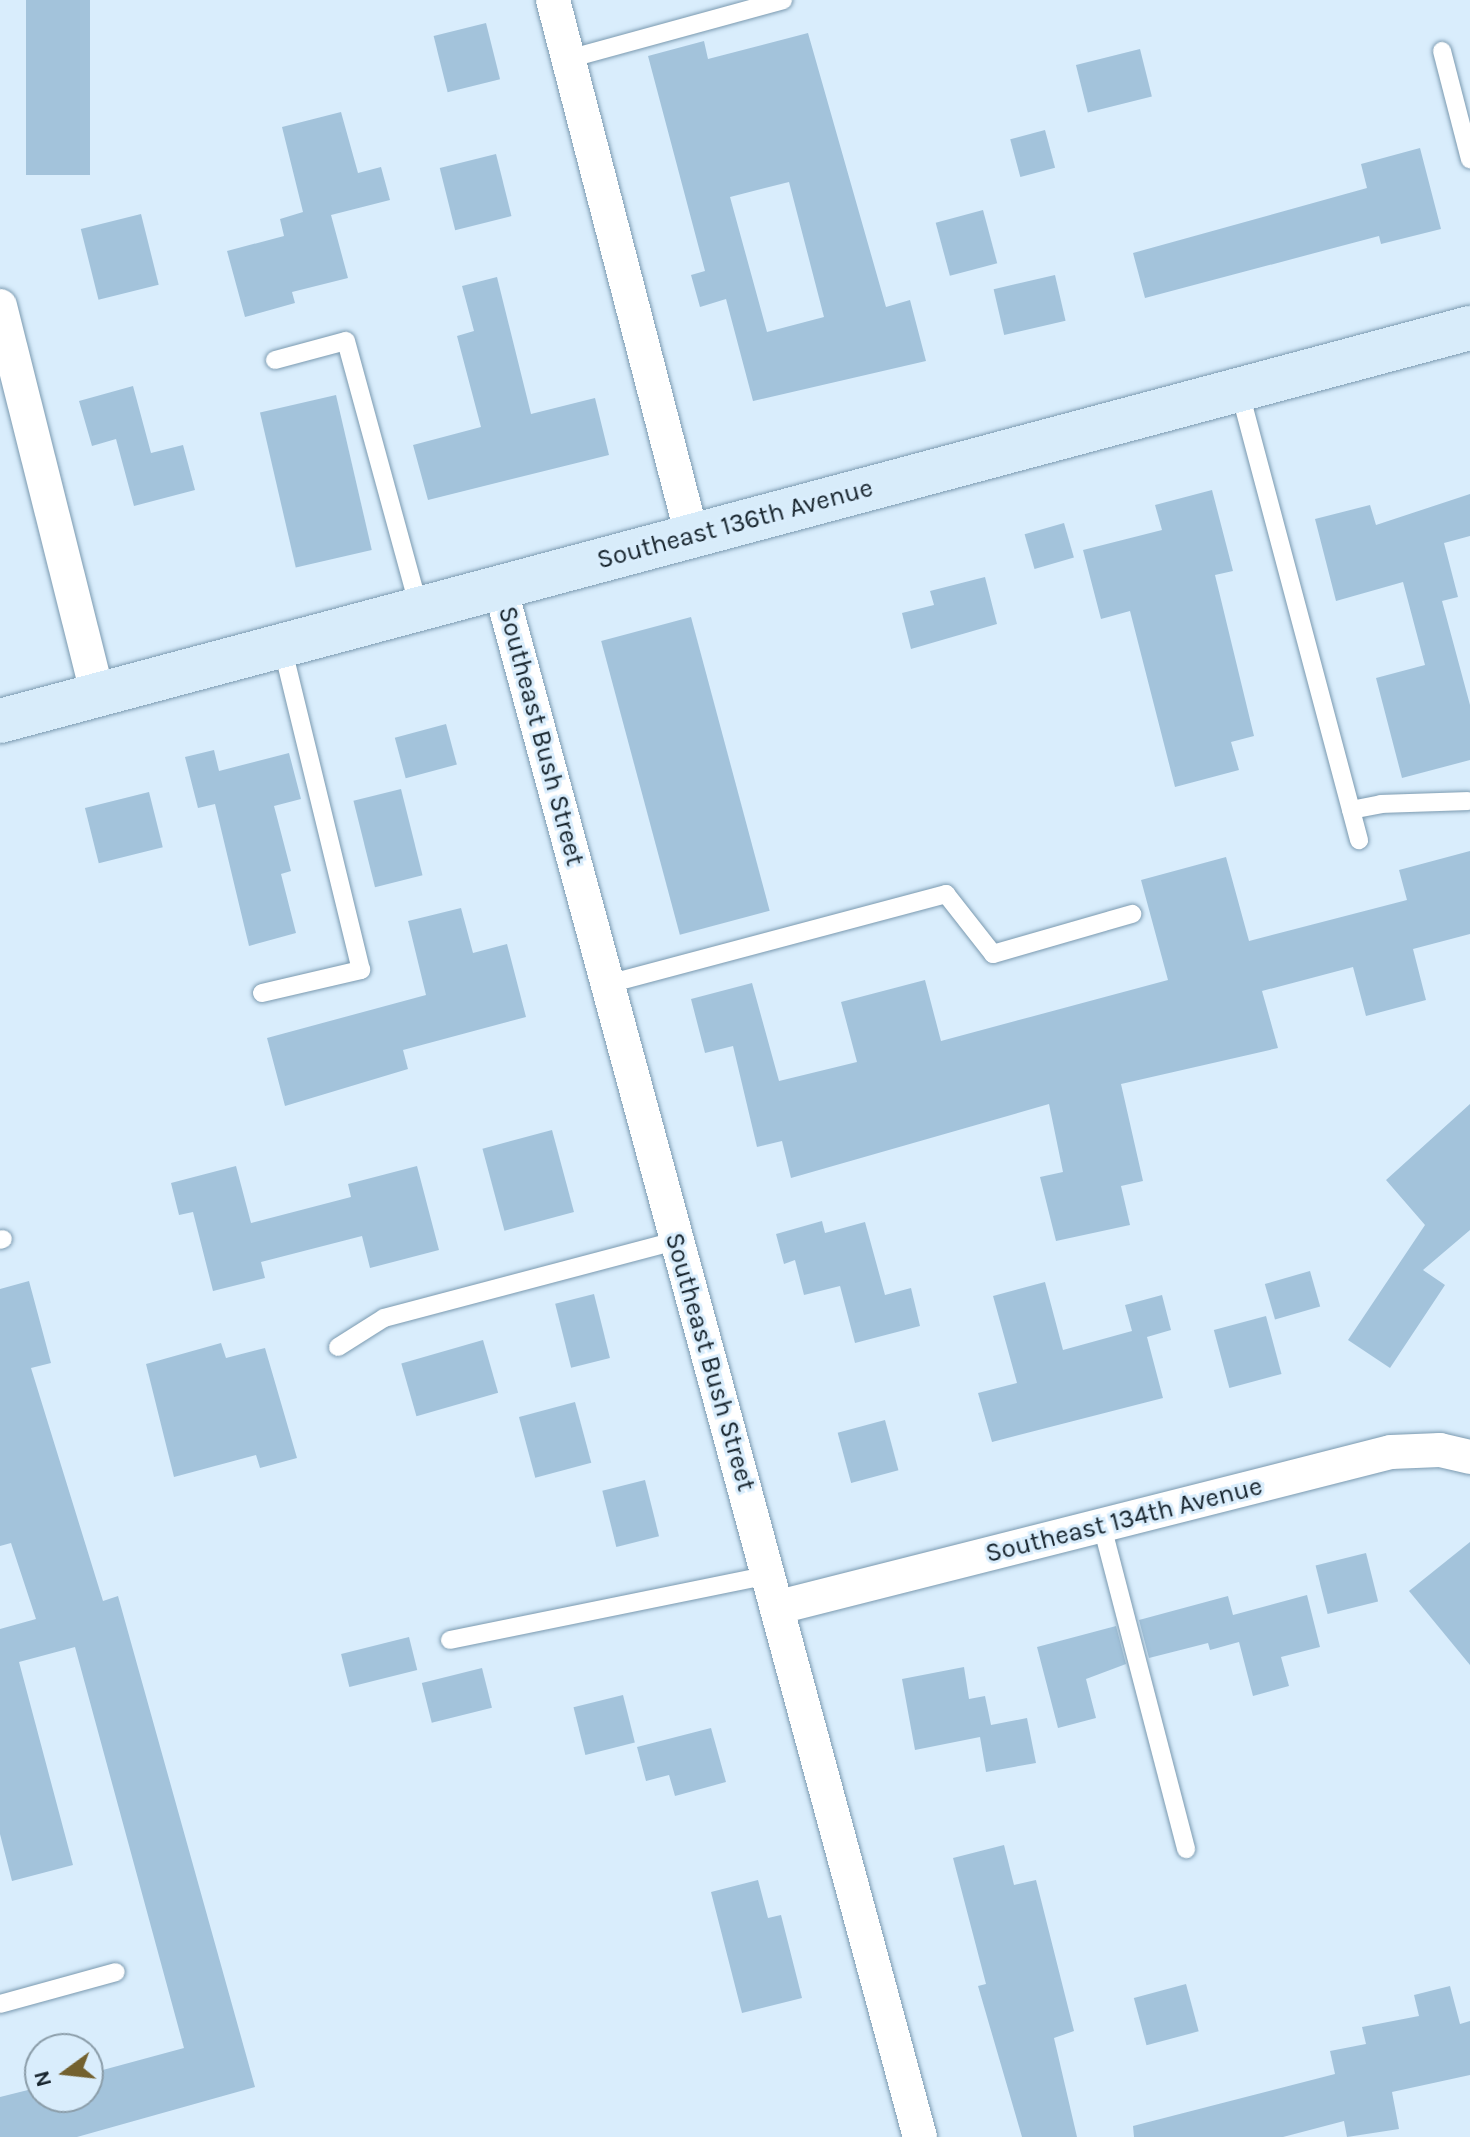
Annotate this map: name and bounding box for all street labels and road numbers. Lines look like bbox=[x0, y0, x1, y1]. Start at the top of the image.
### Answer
street label: Southeast 136th Avenue bbox=[594, 472, 876, 576]
street label: Southeast Bush Street bbox=[491, 603, 591, 869]
street label: Southeast Bush Street bbox=[658, 1229, 762, 1495]
street label: Southeast 134th Avenue bbox=[982, 1470, 1266, 1570]

